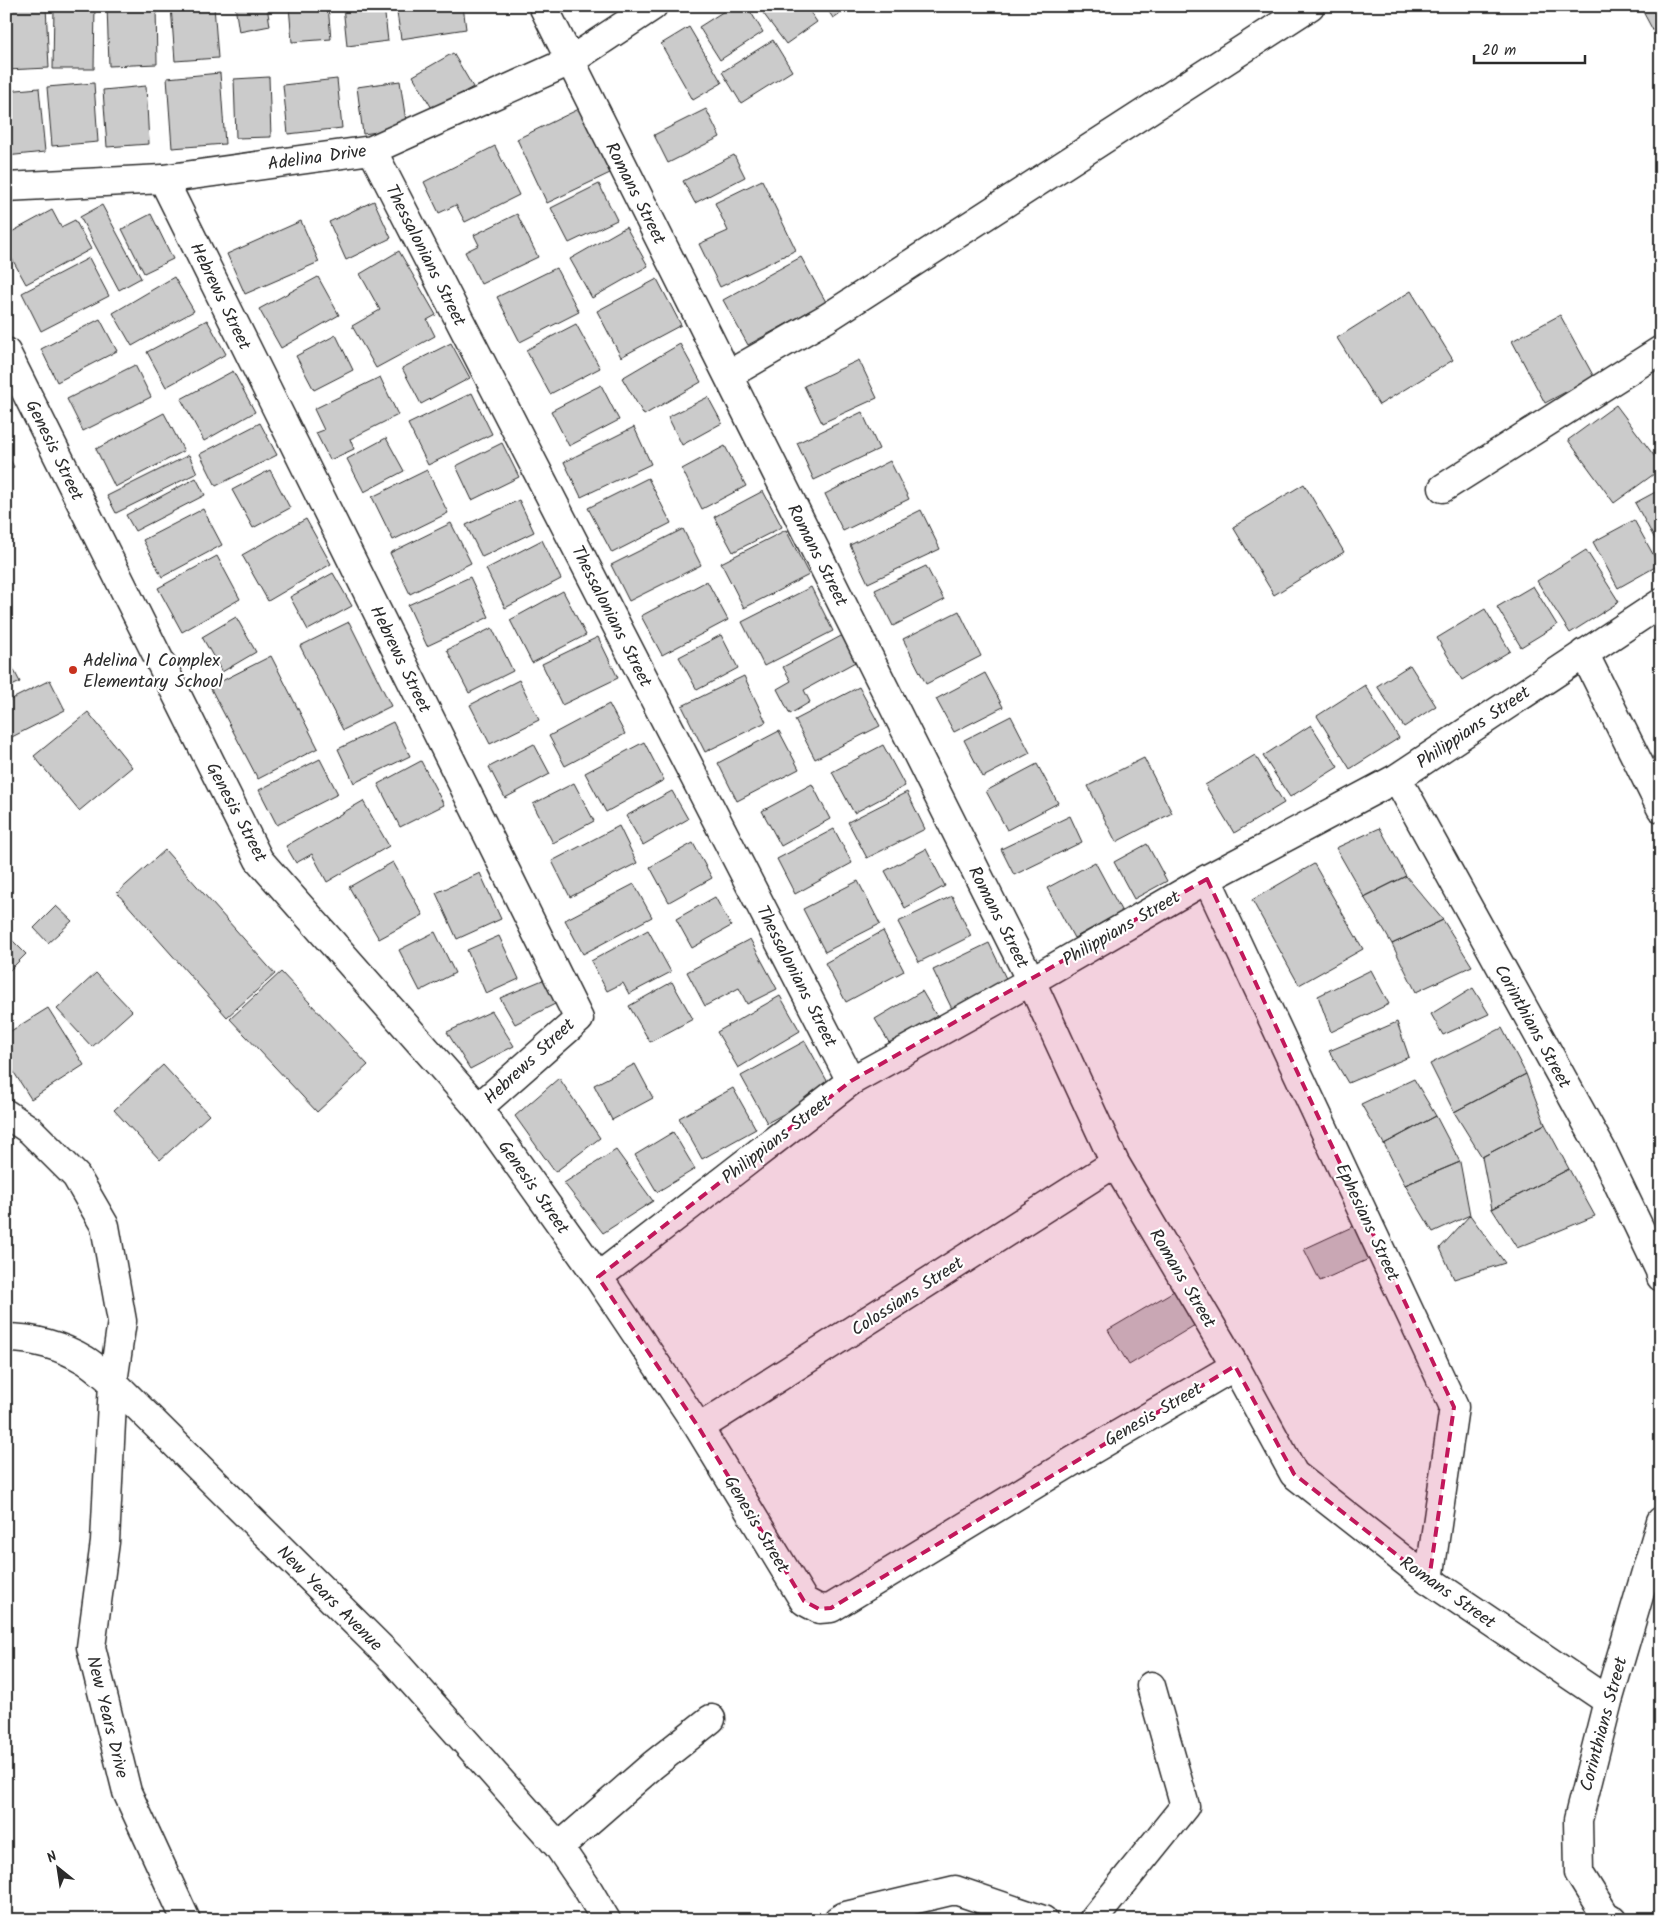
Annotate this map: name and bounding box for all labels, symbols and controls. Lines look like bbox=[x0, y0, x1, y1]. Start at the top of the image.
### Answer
scale bar bbox=[1474, 32, 1586, 64]
text: 20 m bbox=[1482, 39, 1516, 63]
street label: Adelina Drive bbox=[266, 137, 369, 180]
street label: Romans Street bbox=[596, 137, 673, 251]
street label: Thessalonians Street bbox=[376, 180, 474, 333]
street label: Hebrews Street bbox=[181, 238, 259, 356]
street label: Genesis Street bbox=[17, 395, 91, 507]
street label: Romans Street bbox=[778, 499, 855, 613]
street label: Thessalonians Street bbox=[562, 541, 660, 694]
street label: Hebrews Street bbox=[361, 601, 439, 719]
place label: Adelina I Complex Elementary School bbox=[83, 647, 224, 697]
marker: Adelina I Complex Elementary School bbox=[67, 664, 79, 676]
street label: Philippians Street bbox=[1411, 679, 1538, 777]
street label: Genesis Street bbox=[197, 758, 275, 869]
street label: Romans Street bbox=[959, 861, 1036, 975]
street label: Philippians Street bbox=[1057, 883, 1187, 975]
street label: Thessalonians Street bbox=[747, 901, 845, 1054]
street label: Corinthians Street bbox=[1485, 959, 1578, 1095]
street label: Hebrews Street bbox=[478, 1011, 583, 1112]
street label: Philippians Street bbox=[716, 1087, 839, 1192]
street label: Genesis Street bbox=[490, 1135, 577, 1242]
street label: Ephesians Street bbox=[1327, 1159, 1407, 1287]
street label: Romans Street bbox=[1141, 1223, 1223, 1335]
street label: Colossians Street bbox=[846, 1249, 971, 1345]
street label: Genesis Street bbox=[1099, 1375, 1209, 1455]
street label: Genesis Street bbox=[715, 1470, 797, 1580]
street label: New Years Avenue bbox=[269, 1539, 389, 1659]
street label: Romans Street bbox=[1393, 1549, 1502, 1638]
street label: New Years Drive bbox=[77, 1653, 136, 1781]
street label: Corinthians Street bbox=[1573, 1653, 1637, 1795]
north arrow bbox=[32, 1844, 82, 1894]
text: N bbox=[43, 1846, 61, 1869]

